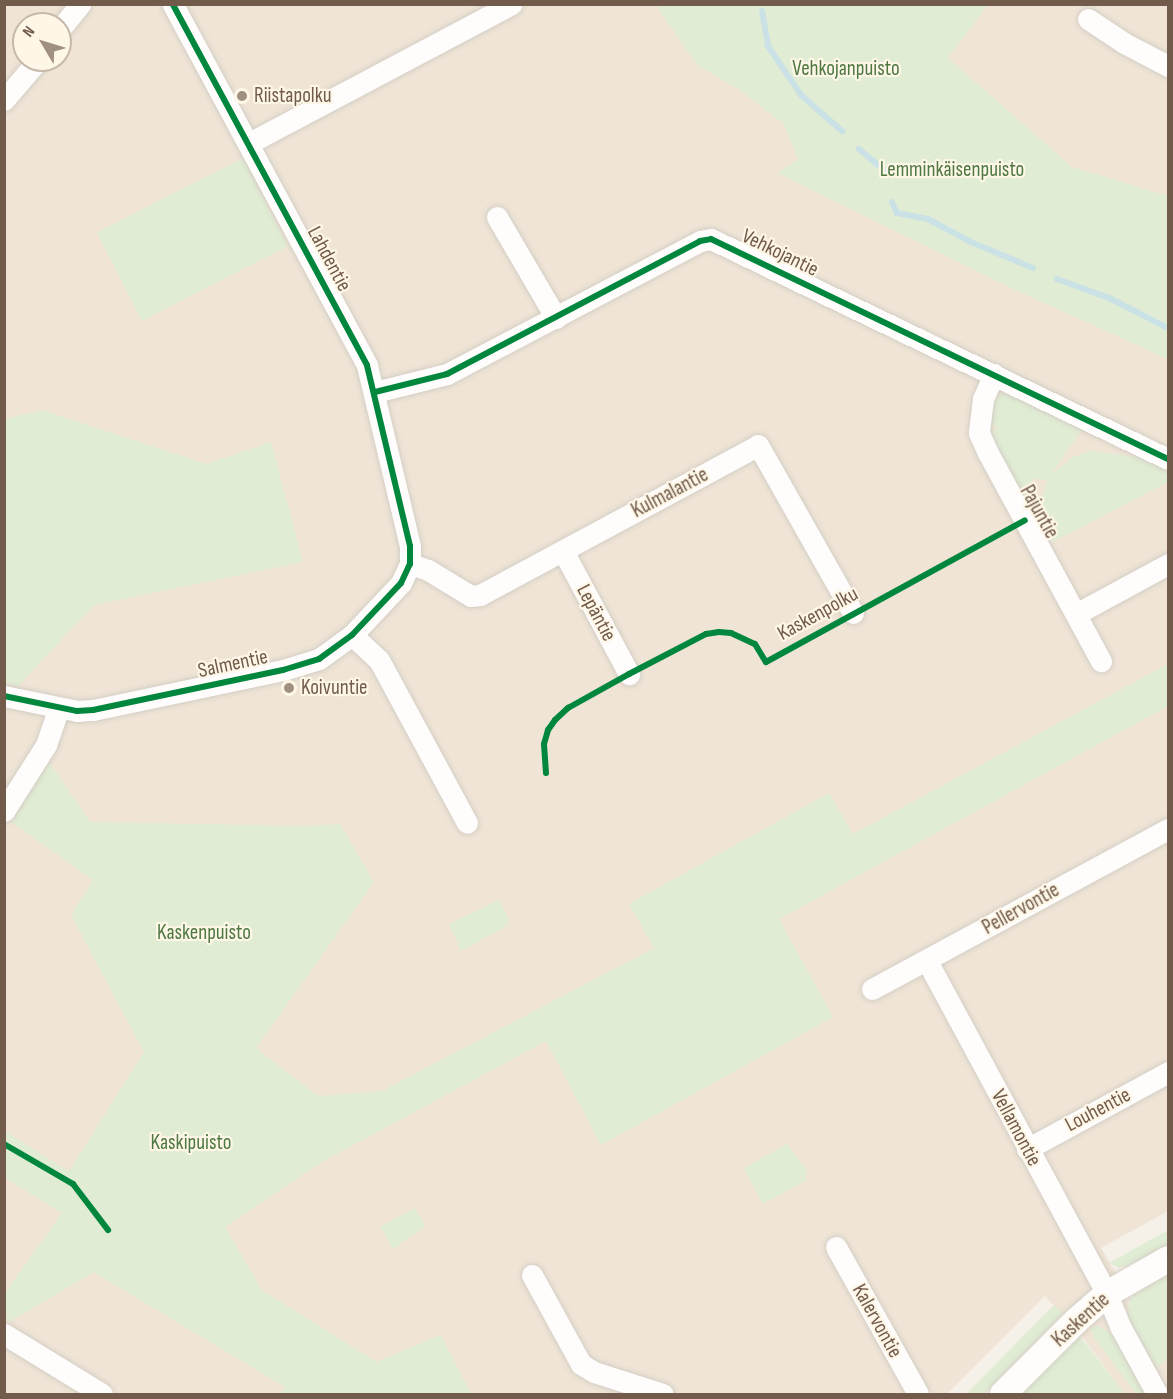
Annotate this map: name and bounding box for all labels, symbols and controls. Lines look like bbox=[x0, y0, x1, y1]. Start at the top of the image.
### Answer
north arrow bbox=[12, 12, 72, 72]
text: N bbox=[19, 23, 39, 41]
park label: Vehkojanpuisto bbox=[792, 56, 900, 82]
place label: Riistapolku bbox=[254, 83, 332, 109]
marker: Riistapolku bbox=[235, 89, 249, 103]
park label: Lemminkäisenpuisto bbox=[880, 157, 1024, 183]
street label: Lahdentie bbox=[301, 222, 357, 296]
street label: Vehkojantie bbox=[737, 224, 823, 282]
street label: Kulmalantie bbox=[627, 462, 713, 524]
street label: Pajuntie bbox=[1014, 481, 1064, 543]
street label: Lepäntie bbox=[571, 580, 621, 646]
street label: Kaskenpolku bbox=[773, 582, 863, 646]
street label: Salmentie bbox=[196, 644, 270, 684]
place label: Koivuntie bbox=[301, 675, 368, 701]
marker: Koivuntie bbox=[282, 681, 296, 695]
street label: Pellervontie bbox=[978, 878, 1064, 940]
park label: Kaskenpuisto bbox=[157, 920, 251, 946]
street label: Louhentie bbox=[1061, 1082, 1135, 1138]
street label: Vellamontie bbox=[985, 1085, 1047, 1171]
park label: Kaskipuisto bbox=[151, 1130, 231, 1156]
street label: Kalervontie bbox=[846, 1280, 908, 1362]
street label: Kaskentie bbox=[1047, 1288, 1115, 1352]

